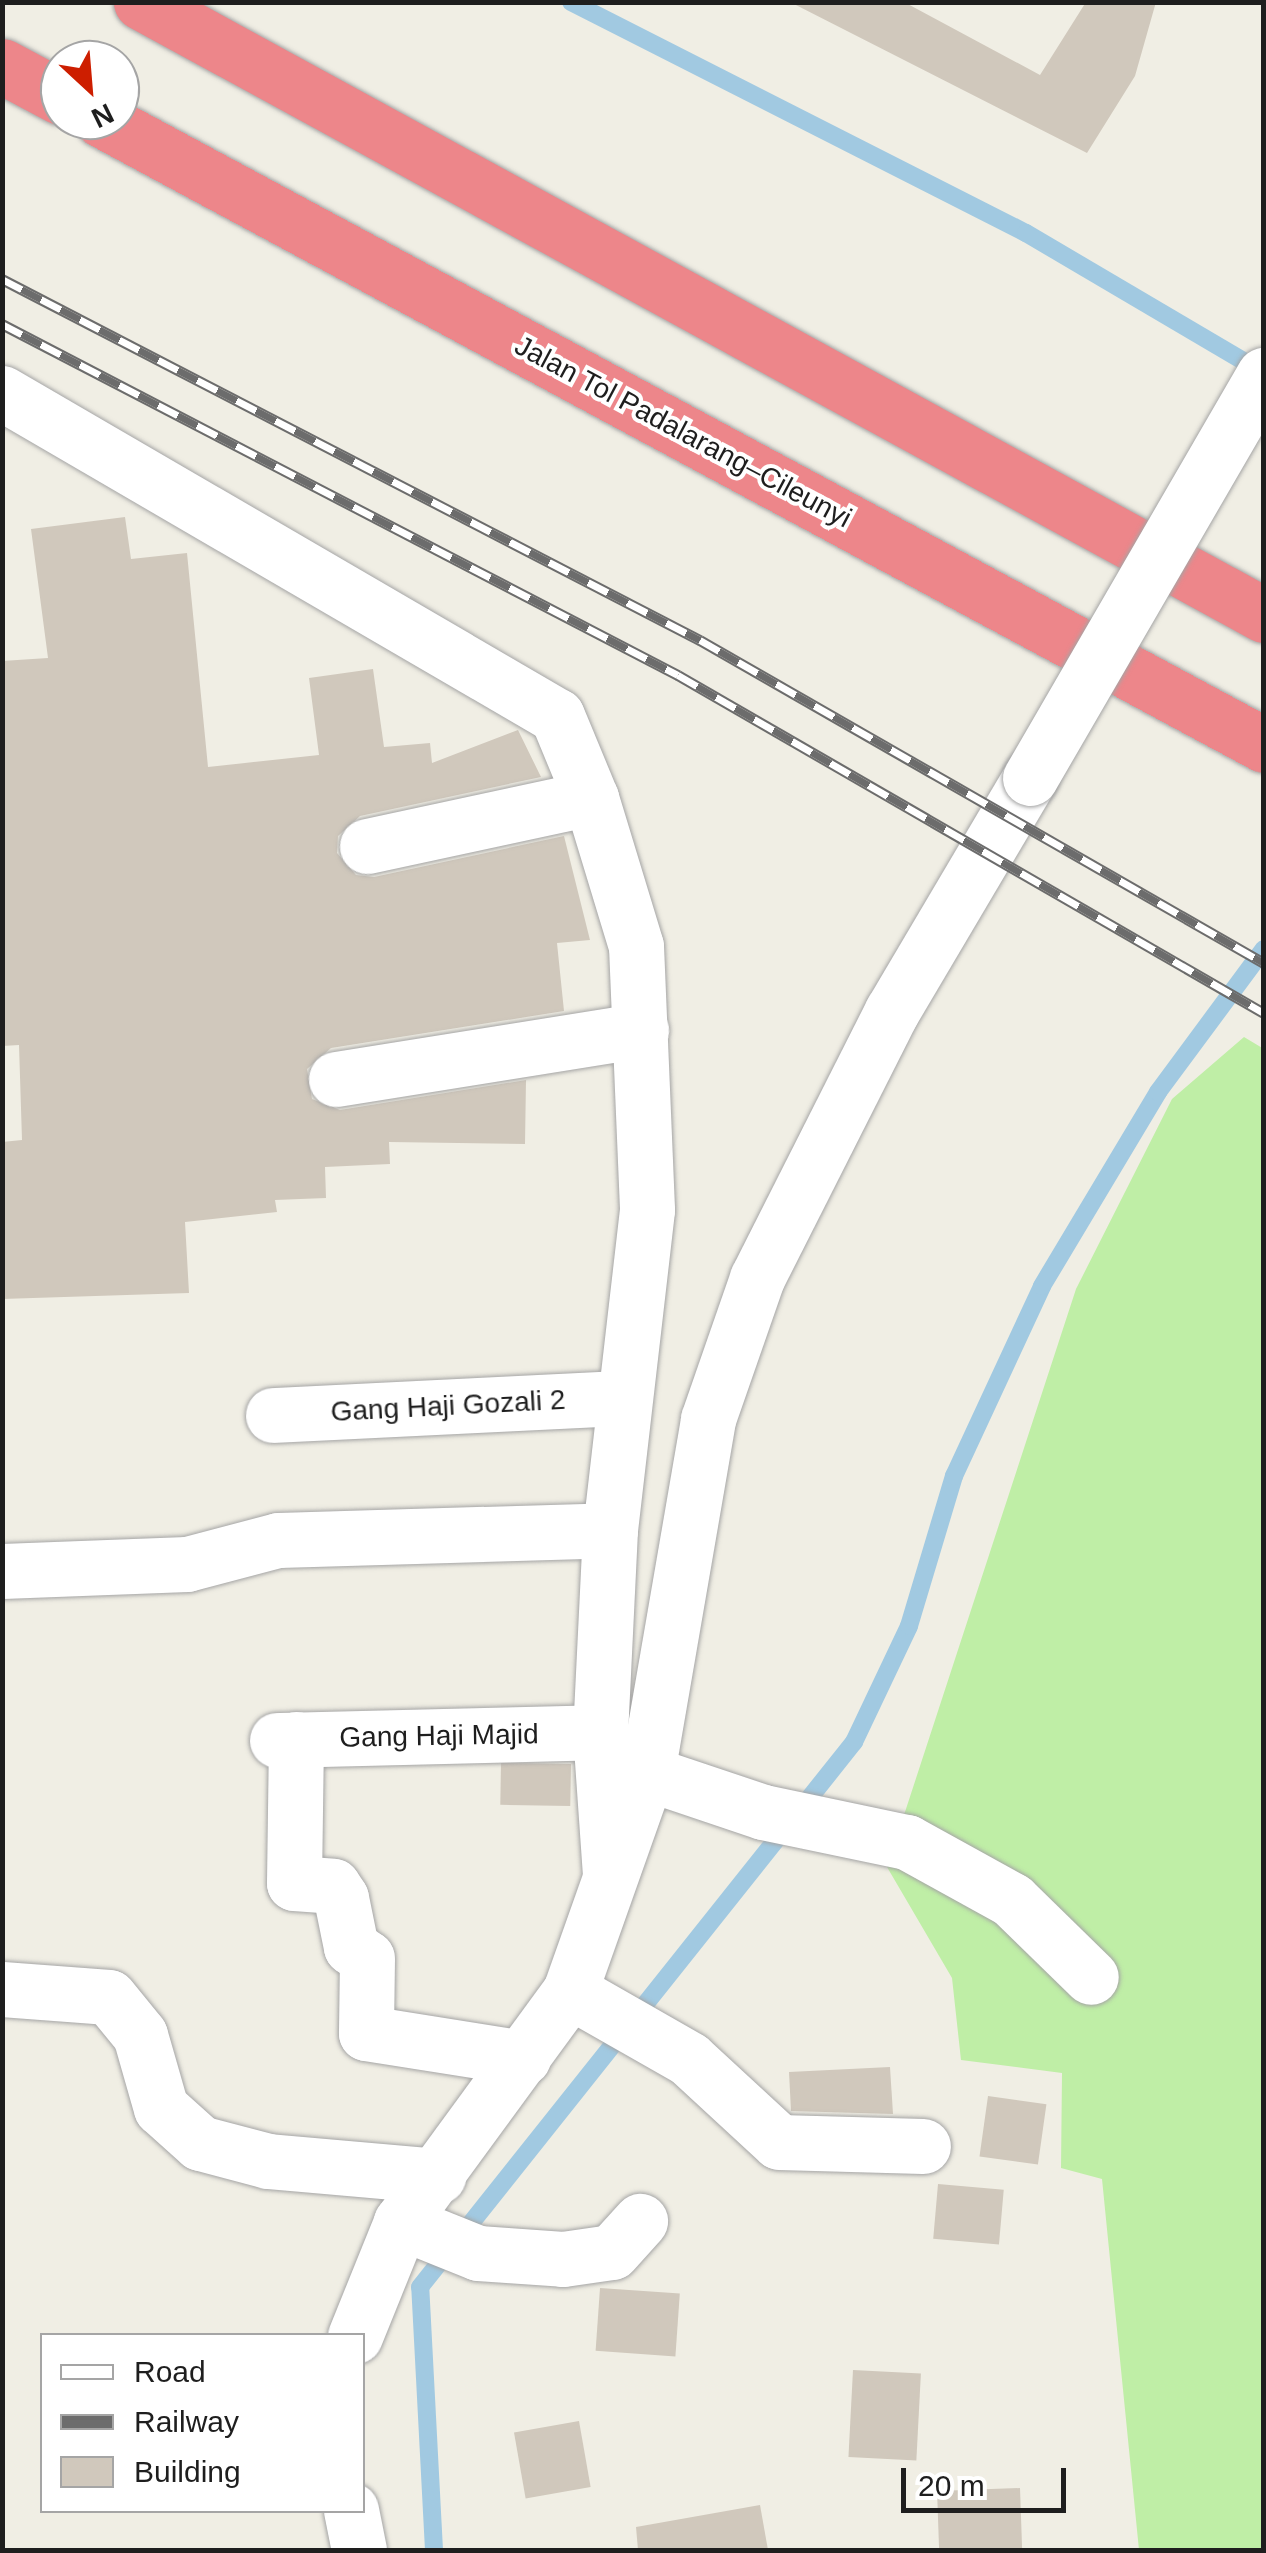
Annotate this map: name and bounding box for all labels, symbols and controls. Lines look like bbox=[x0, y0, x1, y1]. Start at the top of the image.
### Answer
north arrow bbox=[40, 40, 140, 140]
text: N bbox=[87, 97, 118, 134]
street label: Jalan Tol Padalarang–Cileunyi bbox=[509, 329, 857, 535]
street label: Gang Haji Gozali 2 bbox=[330, 1383, 566, 1429]
street label: Gang Haji Majid bbox=[339, 1717, 539, 1755]
legend bbox=[40, 2333, 365, 2513]
text: Road bbox=[134, 2355, 206, 2388]
text: Railway bbox=[134, 2405, 239, 2438]
scale bar bbox=[906, 2448, 1071, 2510]
text: Building bbox=[134, 2455, 241, 2488]
text: 20 m bbox=[918, 2469, 985, 2502]

